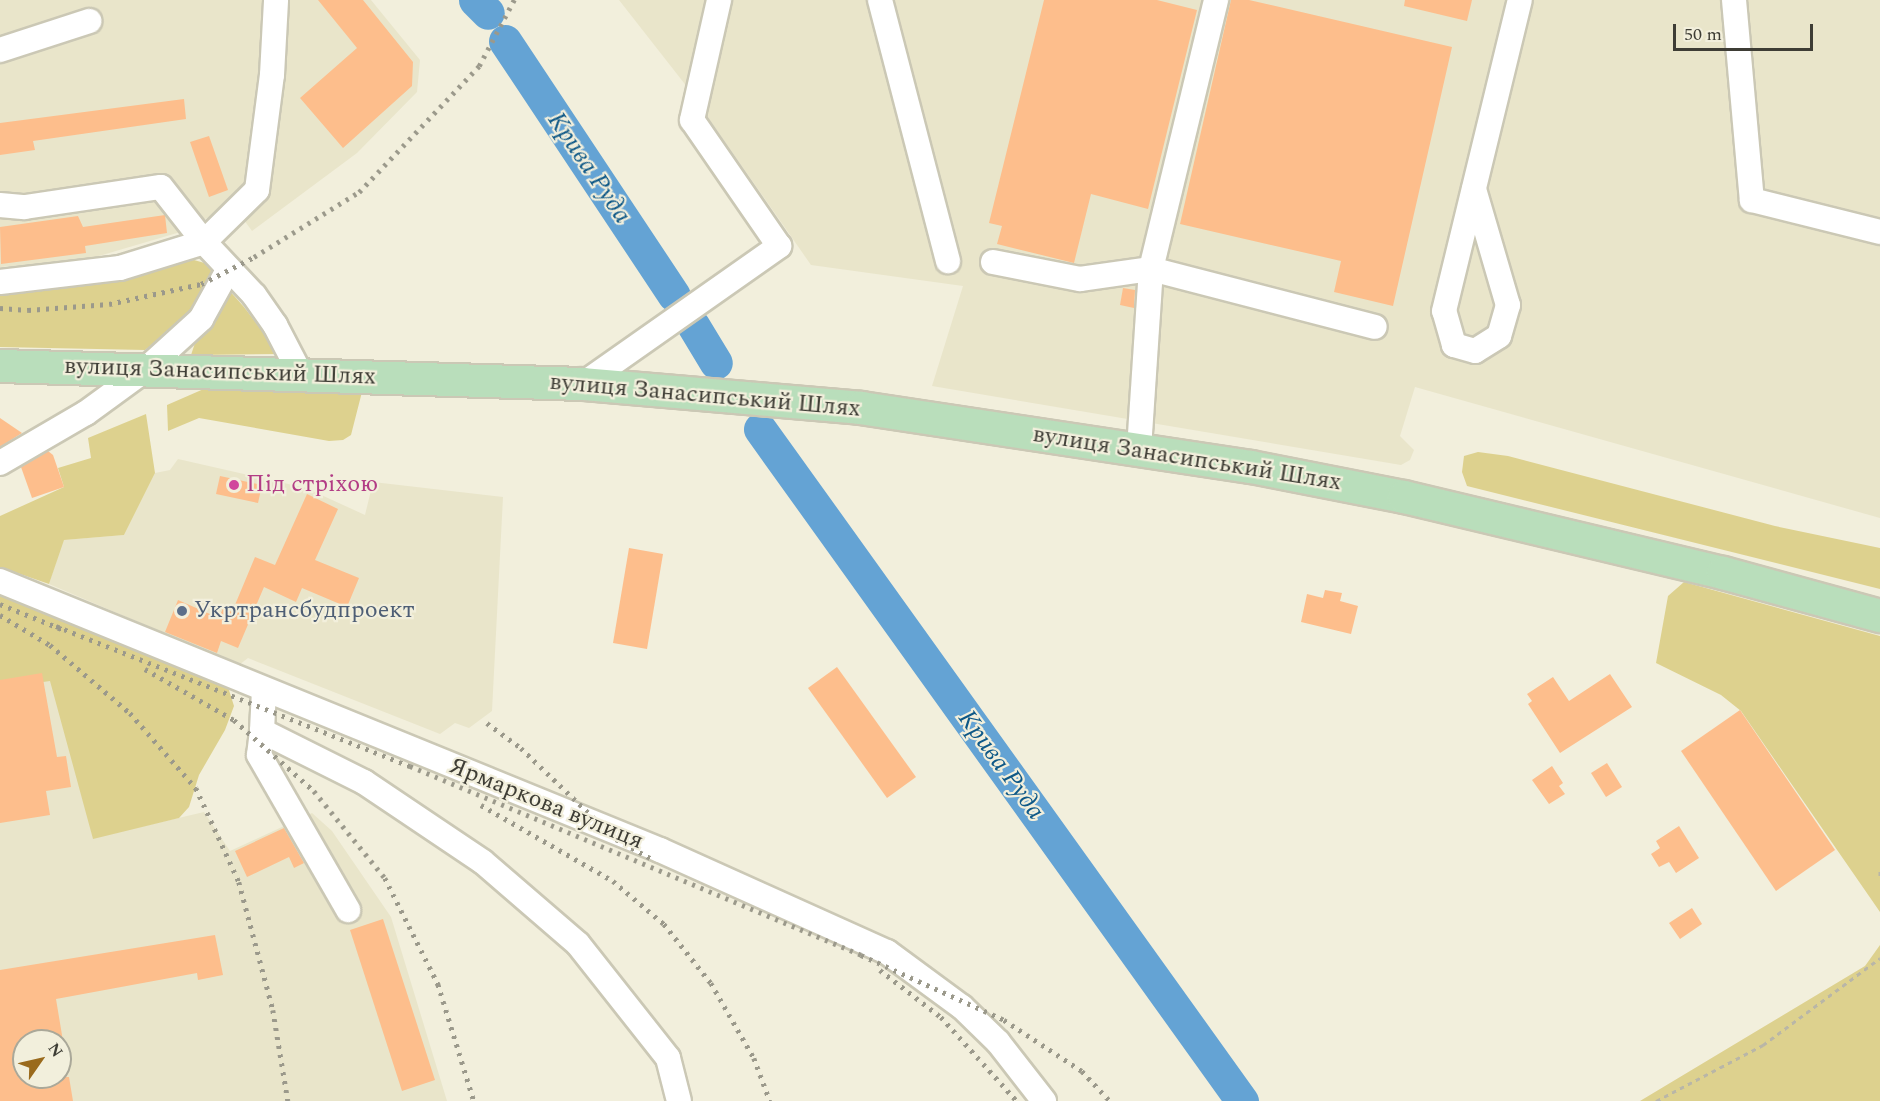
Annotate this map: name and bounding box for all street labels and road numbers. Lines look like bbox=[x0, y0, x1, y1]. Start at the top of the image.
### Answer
street label: вулиця Занасипський Шлях bbox=[64, 352, 376, 392]
street label: вулиця Занасипський Шлях bbox=[548, 368, 862, 424]
street label: вулиця Занасипський Шлях bbox=[1031, 420, 1343, 498]
street label: Ярмаркова вулиця bbox=[445, 752, 647, 856]

